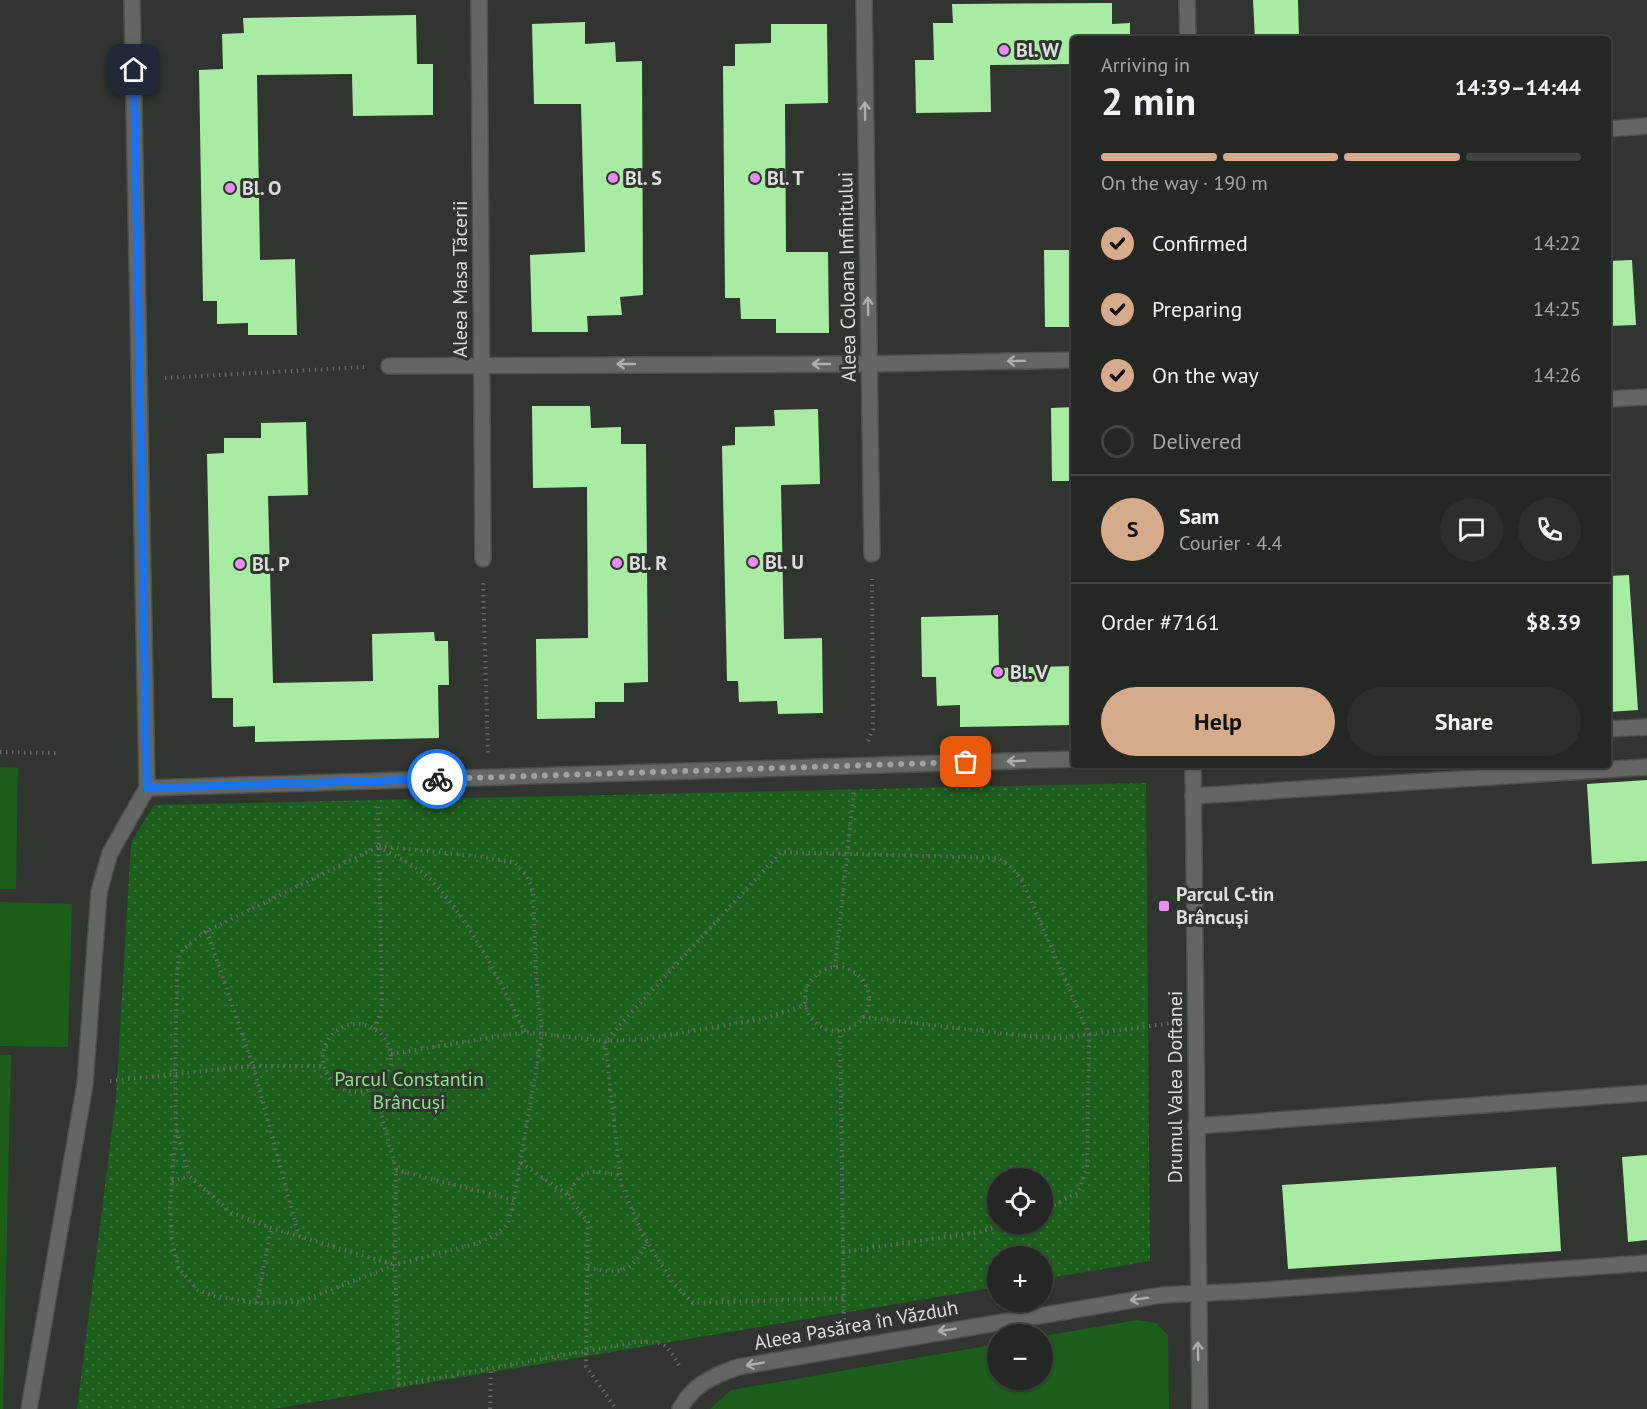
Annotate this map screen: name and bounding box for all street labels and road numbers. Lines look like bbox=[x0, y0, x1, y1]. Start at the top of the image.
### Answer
street label: Aleea Coloana Infinitului bbox=[832, 172, 862, 382]
street label: Aleea Masa Tăcerii bbox=[447, 200, 473, 358]
street label: Drumul Valea Doftanei bbox=[1162, 991, 1188, 1183]
street label: Aleea Pasărea în Văzduh bbox=[752, 1294, 960, 1356]

